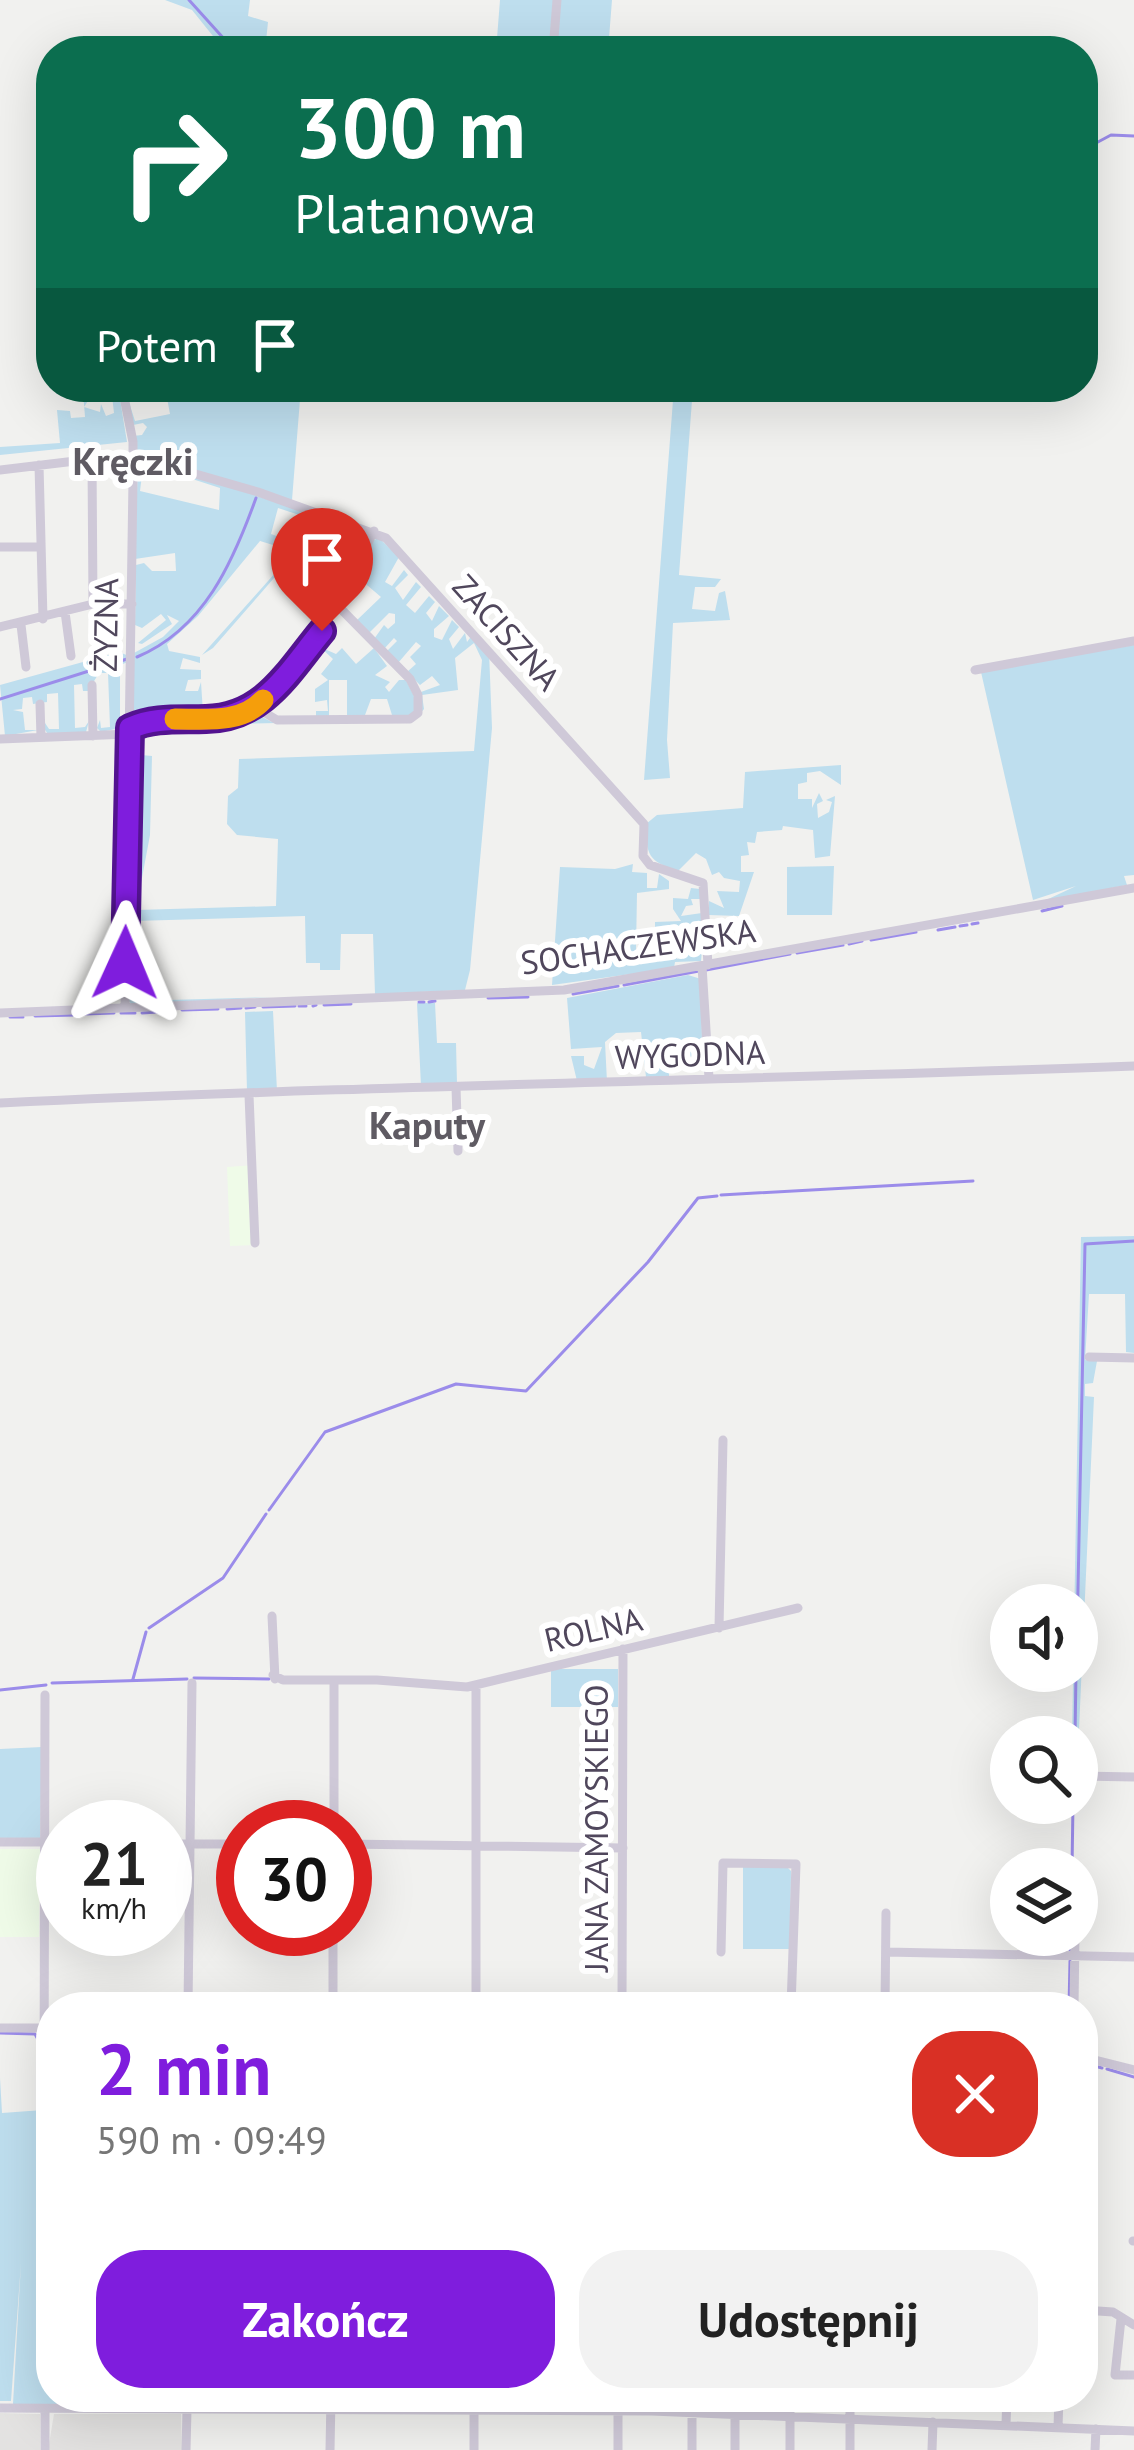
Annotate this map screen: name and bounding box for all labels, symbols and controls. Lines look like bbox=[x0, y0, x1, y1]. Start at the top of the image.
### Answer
text: 300 m bbox=[294, 72, 526, 181]
icon: right bbox=[96, 84, 252, 240]
text: Platanowa bbox=[294, 178, 536, 248]
icon: arrive bbox=[242, 312, 308, 378]
text: Potem bbox=[96, 316, 218, 374]
district label: Kręczki bbox=[73, 435, 193, 486]
pin bbox=[271, 508, 373, 631]
icon: arrive bbox=[289, 526, 355, 592]
street label: ZACISZNA bbox=[444, 565, 571, 699]
street label: ŻYZNA bbox=[83, 577, 127, 672]
position arrow bbox=[62, 900, 188, 1026]
street label: SOCHACZEWSKA bbox=[518, 908, 759, 984]
street label: WYGODNA bbox=[614, 1030, 767, 1078]
district label: Kaputy bbox=[369, 1099, 485, 1150]
map controls bbox=[990, 1584, 1098, 1956]
button: sound bbox=[990, 1584, 1098, 1692]
street label: ROLNA bbox=[540, 1597, 647, 1661]
street label: JANA ZAMOYSKIEGO bbox=[574, 1684, 617, 1974]
button: search bbox=[990, 1716, 1098, 1824]
speed limit sign: 30 bbox=[216, 1800, 372, 1956]
text: 21 bbox=[80, 1824, 148, 1902]
button: layers bbox=[990, 1848, 1098, 1956]
text: km/h bbox=[81, 1888, 147, 1927]
text: 2 min bbox=[96, 2022, 272, 2115]
button: close bbox=[912, 2031, 1038, 2157]
text: 590 m · 09:49 bbox=[96, 2114, 327, 2165]
button: Zakończ bbox=[96, 2250, 555, 2388]
button: Udostępnij bbox=[579, 2250, 1038, 2388]

